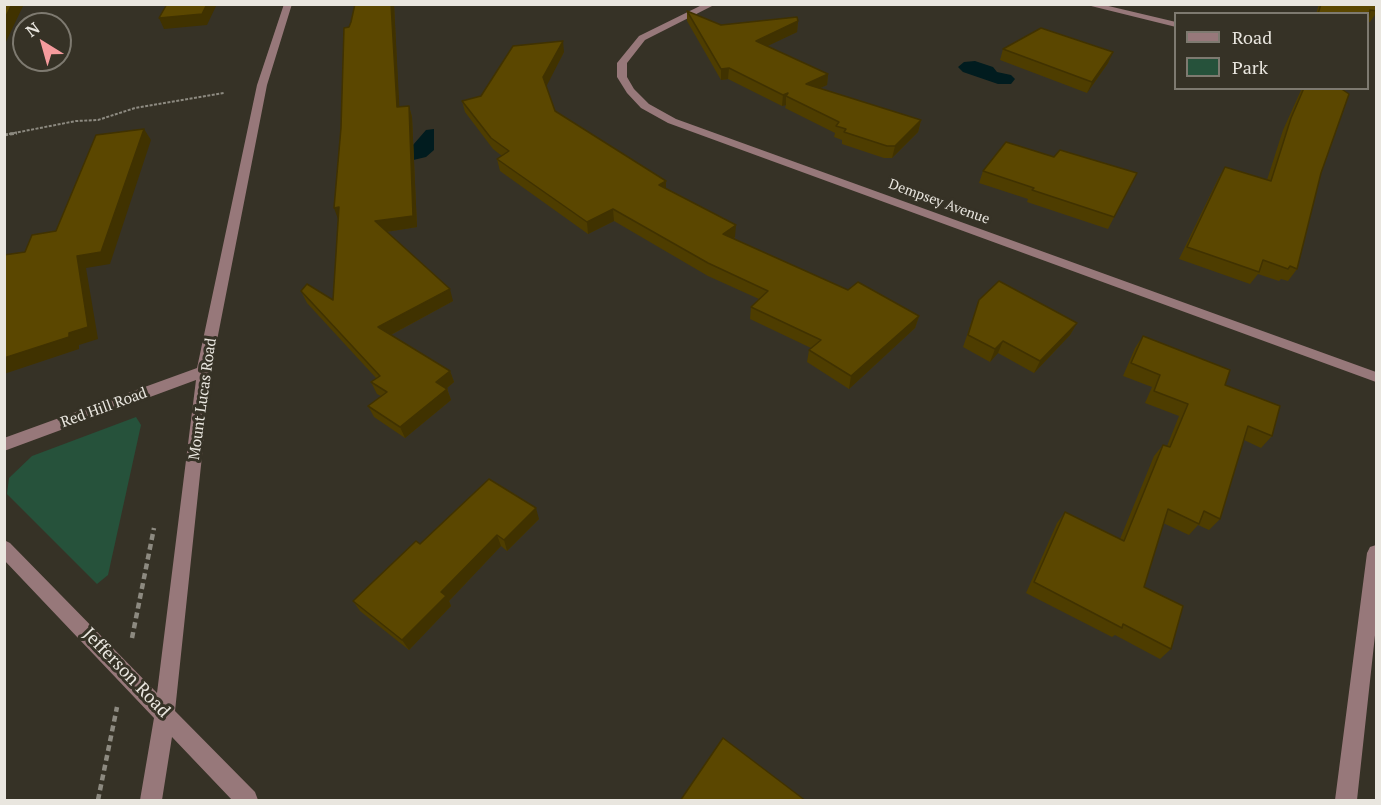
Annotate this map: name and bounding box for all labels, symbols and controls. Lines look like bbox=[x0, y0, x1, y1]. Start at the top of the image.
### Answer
north arrow bbox=[12, 12, 72, 72]
legend bbox=[1174, 12, 1369, 90]
text: N bbox=[21, 17, 44, 42]
text: Road bbox=[1232, 25, 1272, 49]
text: Park bbox=[1232, 55, 1268, 79]
street label: Dempsey Avenue bbox=[886, 176, 992, 228]
street label: Mount Lucas Road bbox=[186, 337, 220, 461]
street label: Red Hill Road bbox=[58, 384, 150, 432]
street label: Jefferson Road bbox=[78, 624, 174, 722]

